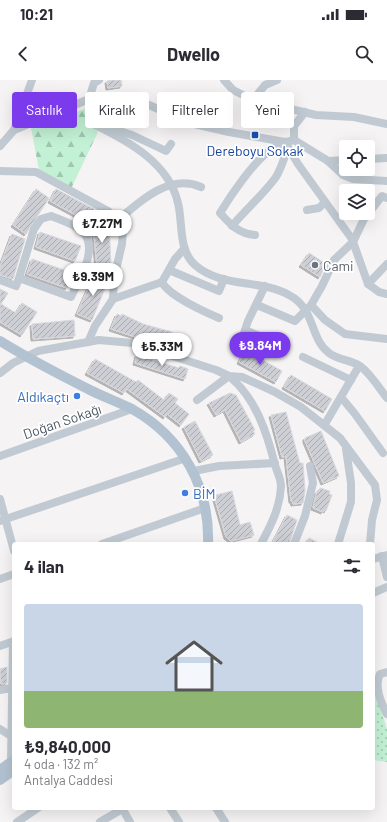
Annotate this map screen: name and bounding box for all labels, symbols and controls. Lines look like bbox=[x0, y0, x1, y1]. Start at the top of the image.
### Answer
text: 10:21 bbox=[20, 5, 53, 23]
icon: back bbox=[12, 43, 34, 65]
text: Dwello bbox=[167, 43, 220, 65]
icon: search bbox=[353, 43, 375, 65]
chip: Satılık bbox=[12, 92, 77, 128]
chip: Kiralık bbox=[85, 92, 149, 128]
chip: Filtreler bbox=[157, 92, 233, 128]
chip: Yeni bbox=[241, 92, 294, 128]
marker: Dereboyu Sokak bbox=[250, 130, 260, 140]
map controls bbox=[339, 140, 375, 220]
button: locate bbox=[339, 140, 375, 176]
place label: Dereboyu Sokak bbox=[206, 142, 304, 159]
button: layers bbox=[339, 184, 375, 220]
pin: ₺7.27M bbox=[69, 210, 135, 244]
text: ₺7.27M bbox=[82, 215, 122, 231]
place label: Cami bbox=[323, 257, 353, 274]
marker: Cami bbox=[310, 260, 320, 270]
pin: ₺9.39M bbox=[60, 263, 126, 297]
text: ₺9.39M bbox=[72, 268, 114, 284]
pin: ₺9.84M bbox=[227, 332, 293, 366]
pin: ₺5.33M bbox=[129, 333, 195, 367]
text: ₺9.84M bbox=[238, 337, 282, 353]
text: ₺5.33M bbox=[141, 338, 183, 354]
place label: Aldıkaçtı bbox=[17, 388, 69, 405]
marker: Aldıkaçtı bbox=[72, 391, 82, 401]
street label: Doğan Sokağı bbox=[21, 400, 103, 442]
place label: BİM bbox=[193, 485, 215, 502]
marker: BİM bbox=[180, 488, 190, 498]
icon: filters bbox=[341, 555, 363, 577]
text: 4 ilan bbox=[24, 556, 64, 576]
icon: home bbox=[158, 630, 230, 702]
text: ₺9,840,000 bbox=[24, 736, 111, 756]
text: 4 oda · 132 m² bbox=[24, 756, 98, 772]
text: Antalya Caddesi bbox=[24, 772, 113, 788]

